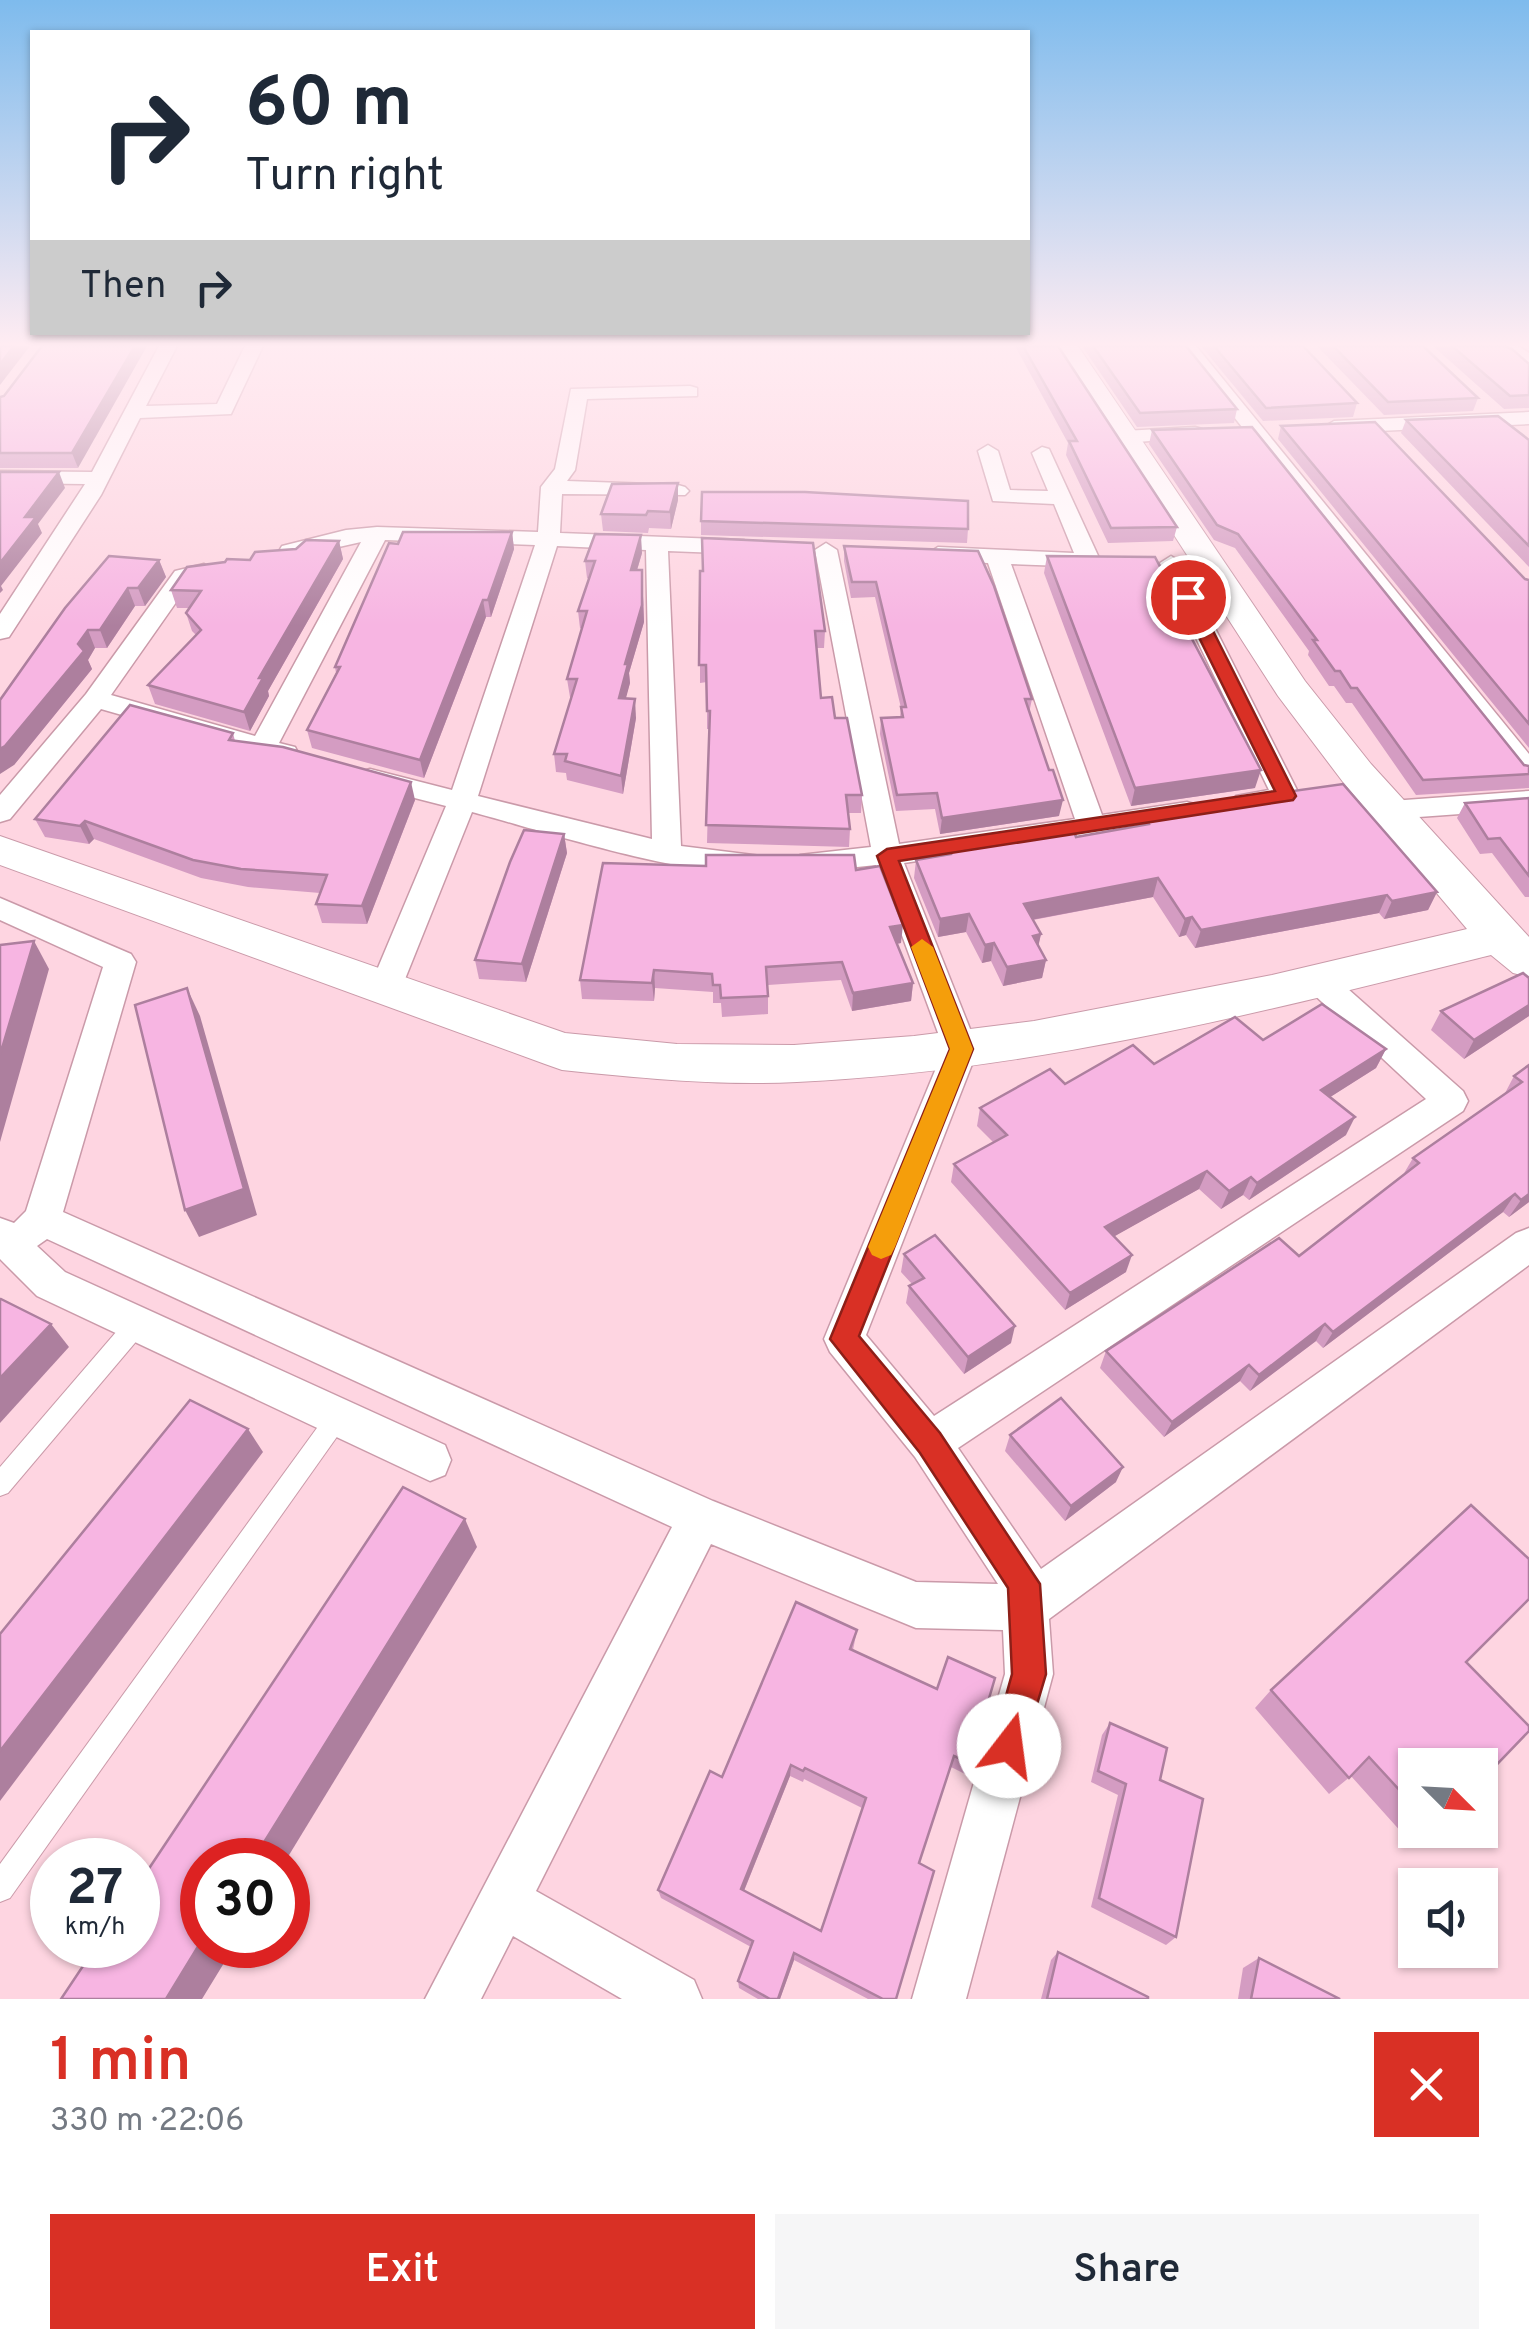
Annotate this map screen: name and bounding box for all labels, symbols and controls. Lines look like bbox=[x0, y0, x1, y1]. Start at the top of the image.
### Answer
text: 60 m bbox=[245, 62, 413, 151]
icon: right bbox=[80, 70, 210, 200]
text: Turn right bbox=[245, 149, 444, 206]
icon: right bbox=[186, 260, 241, 315]
text: Then bbox=[80, 263, 166, 312]
pin bbox=[1146, 555, 1231, 640]
icon: arrive bbox=[1161, 570, 1216, 625]
position arrow bbox=[957, 1694, 1061, 1798]
north arrow bbox=[1398, 1748, 1498, 1848]
map controls bbox=[1398, 1748, 1498, 1968]
speed limit sign: 30 bbox=[180, 1838, 310, 1968]
text: 27 bbox=[67, 1859, 123, 1922]
button: sound bbox=[1398, 1868, 1498, 1968]
text: km/h bbox=[65, 1912, 125, 1944]
text: 1 min bbox=[50, 2026, 191, 2102]
button: close bbox=[1374, 2032, 1479, 2137]
text: 330 m · 22:06 bbox=[50, 2102, 244, 2142]
button: Exit bbox=[50, 2214, 755, 2329]
button: Share bbox=[775, 2214, 1479, 2329]

